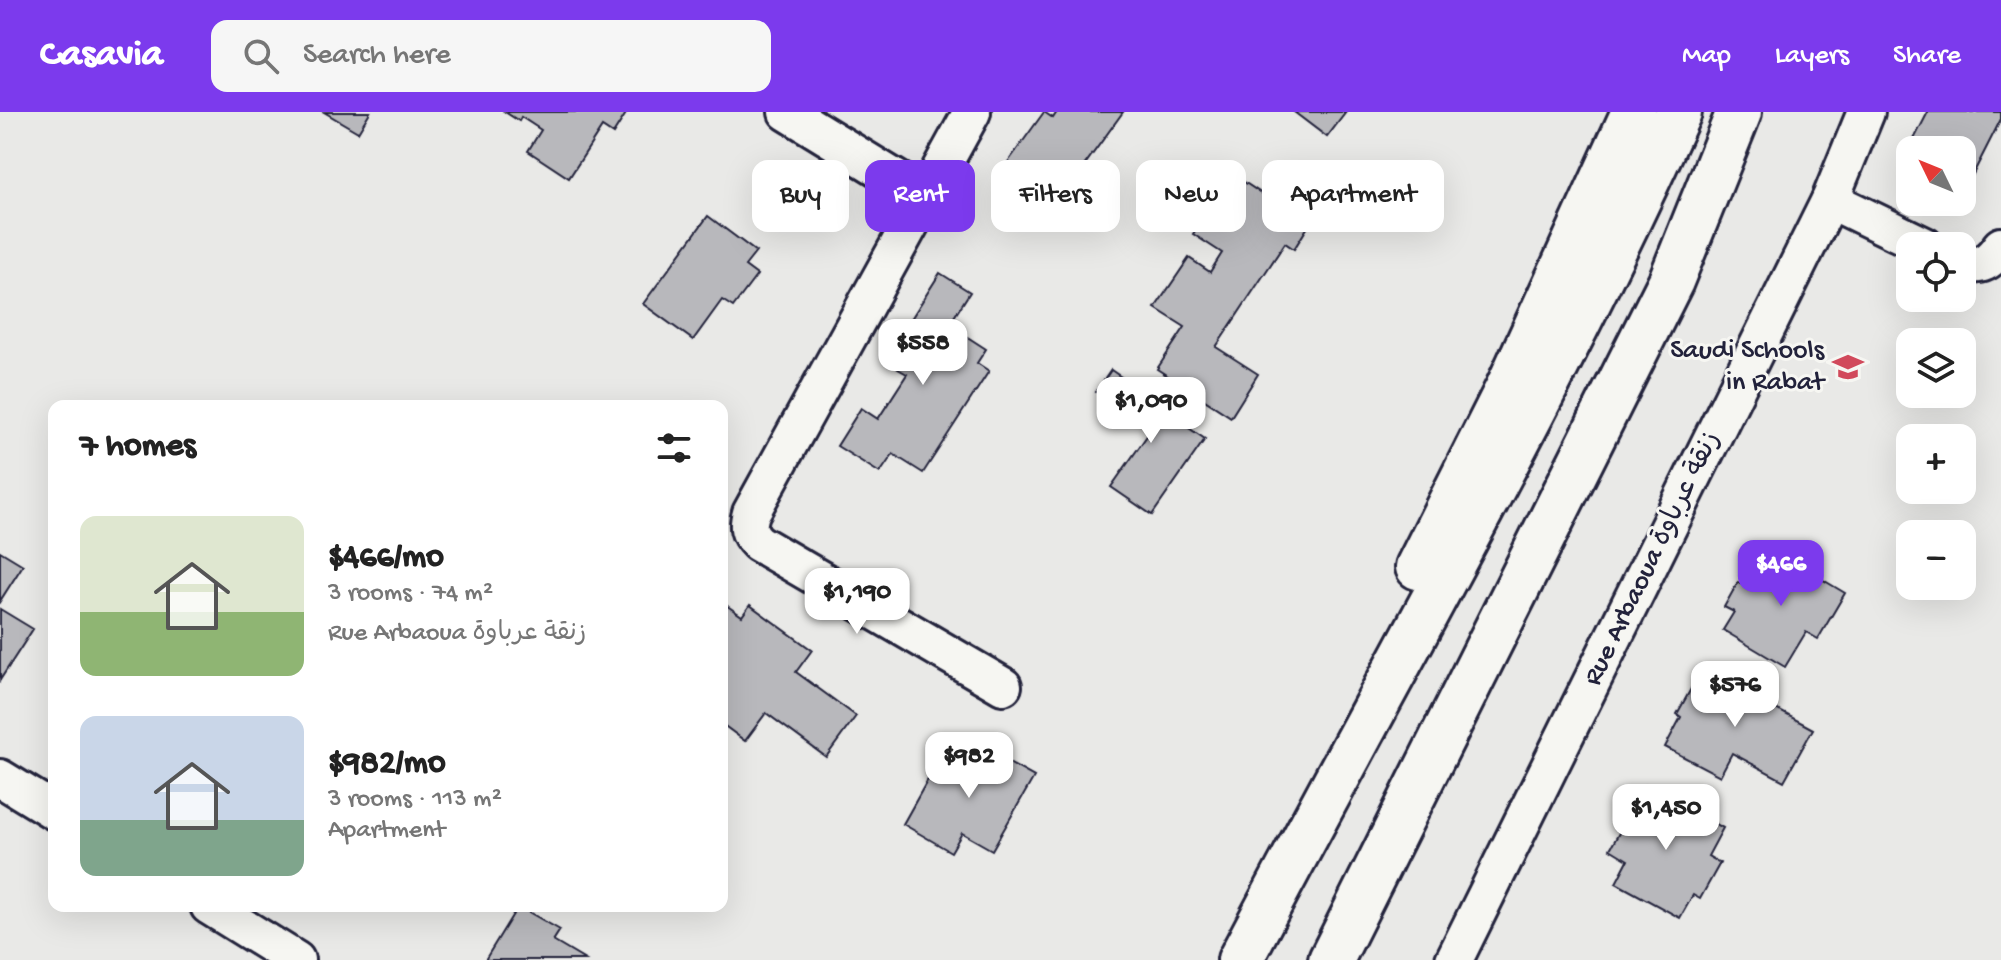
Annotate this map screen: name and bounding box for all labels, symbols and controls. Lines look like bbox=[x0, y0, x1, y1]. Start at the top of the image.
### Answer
search box bbox=[211, 20, 771, 92]
text: Casavia bbox=[40, 34, 163, 78]
icon: search bbox=[239, 34, 283, 78]
text: Search here bbox=[303, 39, 451, 74]
text: Map bbox=[1682, 40, 1731, 73]
text: Layers bbox=[1775, 40, 1849, 73]
text: Share bbox=[1893, 40, 1961, 73]
north arrow bbox=[1896, 136, 1976, 216]
map controls bbox=[1896, 136, 1976, 600]
chip: Buy bbox=[752, 160, 849, 232]
chip: Rent bbox=[865, 160, 975, 232]
chip: Filters bbox=[991, 160, 1120, 232]
chip: New bbox=[1136, 160, 1246, 232]
chip: Apartment bbox=[1262, 160, 1444, 232]
button: locate bbox=[1896, 232, 1976, 312]
pin: $558 bbox=[876, 319, 970, 387]
button: layers bbox=[1896, 328, 1976, 408]
text: $558 bbox=[896, 329, 950, 360]
place label: Saudi Schools in Rabat bbox=[1670, 335, 1827, 400]
school or university icon: Saudi Schools in Rabat bbox=[1831, 350, 1865, 384]
pin: $1,090 bbox=[1086, 377, 1216, 445]
text: $1,090 bbox=[1115, 387, 1187, 418]
button: + bbox=[1896, 424, 1976, 504]
icon: filters bbox=[652, 426, 696, 470]
street label: Rue Arbaoua زنقة عرباوة bbox=[1577, 427, 1729, 691]
text: 7 homes bbox=[80, 428, 196, 468]
button: − bbox=[1896, 520, 1976, 600]
text: $466/mo bbox=[328, 539, 444, 579]
pin: $466 bbox=[1734, 540, 1828, 608]
icon: home bbox=[144, 548, 240, 644]
text: $466 bbox=[1756, 550, 1806, 581]
pin: $1,190 bbox=[792, 568, 922, 636]
text: $1,190 bbox=[823, 578, 891, 609]
text: 3 rooms · 74 m² bbox=[328, 579, 493, 610]
text: Rue Arbaoua زنقة عرباوة bbox=[328, 619, 587, 650]
pin: $576 bbox=[1688, 661, 1782, 729]
text: $576 bbox=[1709, 671, 1761, 702]
pin: $982 bbox=[922, 732, 1016, 800]
text: $982 bbox=[943, 742, 995, 773]
text: $982/mo bbox=[328, 745, 446, 785]
icon: home bbox=[144, 748, 240, 844]
pin: $1,450 bbox=[1601, 784, 1731, 852]
text: 3 rooms · 113 m² bbox=[328, 785, 502, 816]
text: $1,450 bbox=[1630, 794, 1702, 825]
text: Apartment bbox=[328, 816, 445, 847]

